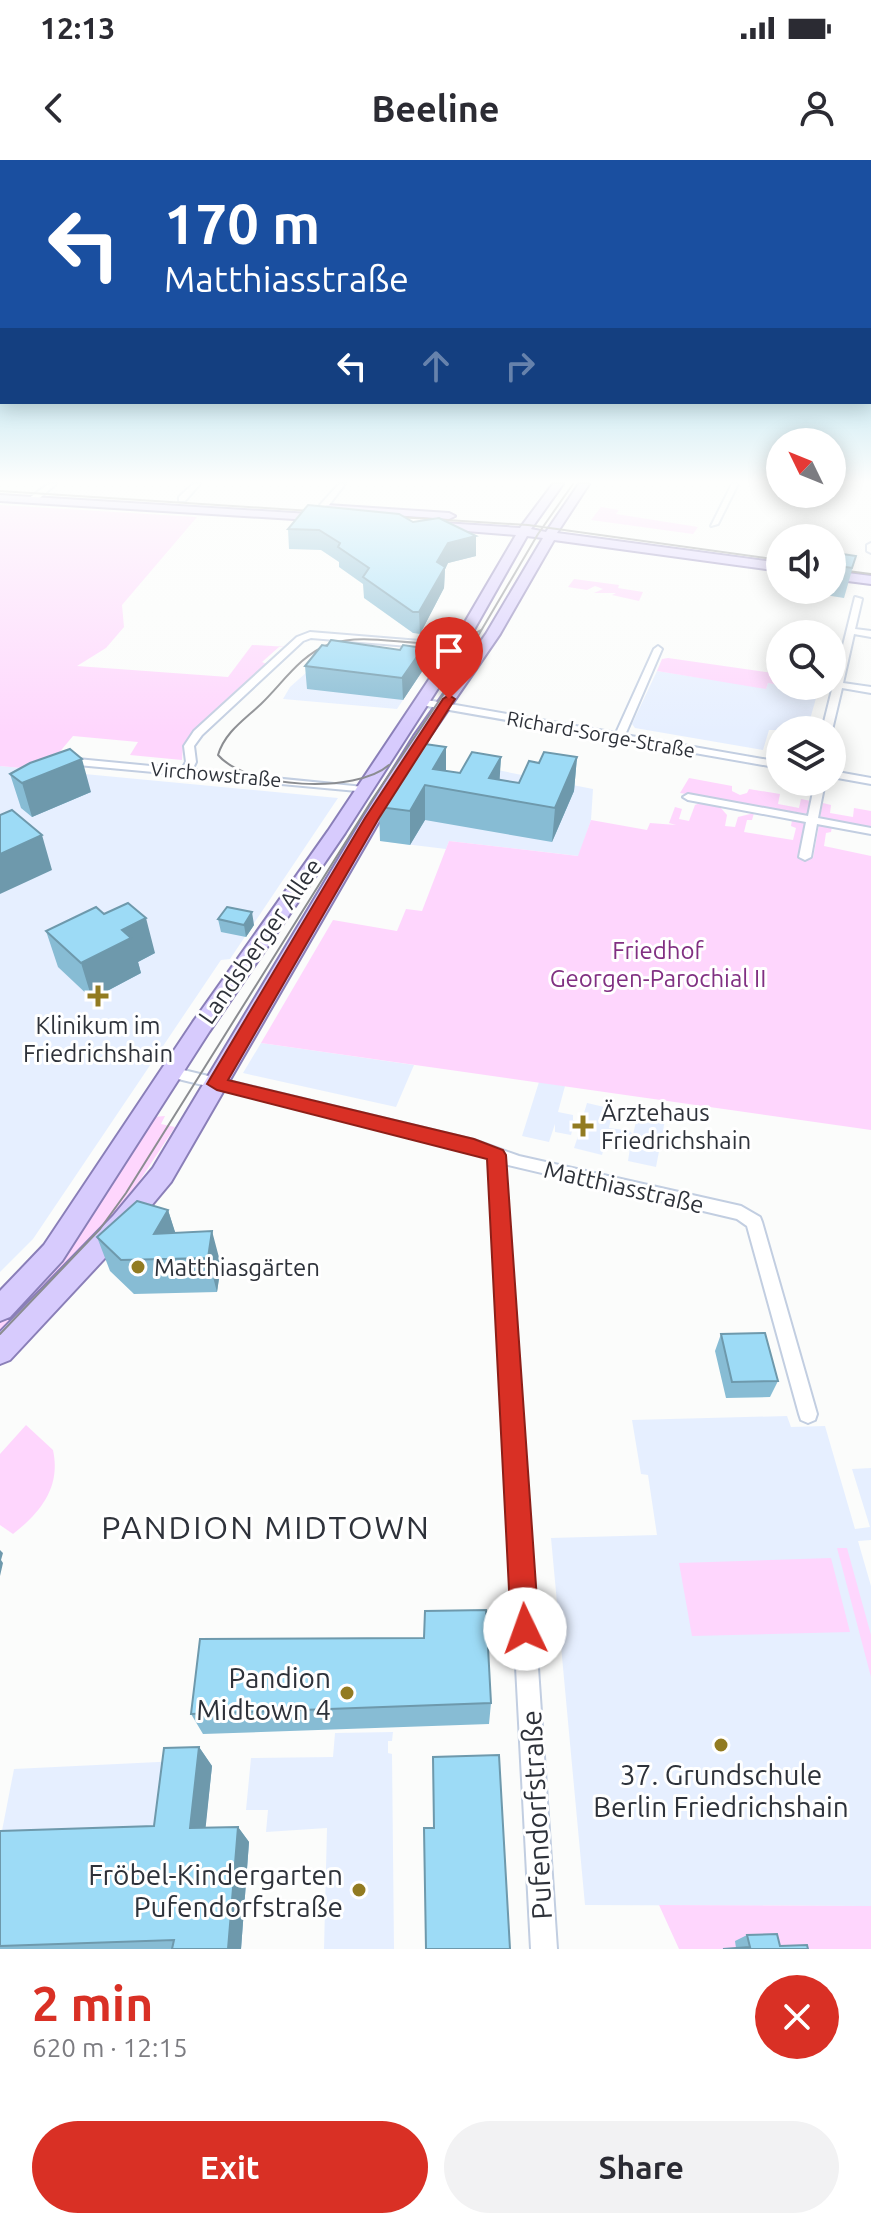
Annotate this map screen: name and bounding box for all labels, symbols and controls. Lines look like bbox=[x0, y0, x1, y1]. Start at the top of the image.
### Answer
text: 12:13 bbox=[40, 11, 115, 45]
icon: back bbox=[32, 86, 76, 130]
icon: person bbox=[795, 86, 839, 130]
text: Beeline bbox=[371, 88, 500, 129]
icon: left bbox=[32, 192, 136, 296]
text: 170 m bbox=[164, 192, 320, 255]
text: Matthiasstraße bbox=[164, 258, 409, 299]
icon: left bbox=[330, 344, 374, 388]
icon: ahead bbox=[414, 344, 458, 388]
icon: right bbox=[498, 344, 542, 388]
north arrow bbox=[766, 428, 846, 508]
map controls bbox=[766, 428, 846, 796]
button: sound bbox=[766, 524, 846, 604]
pin bbox=[415, 617, 483, 699]
button: search bbox=[766, 620, 846, 700]
icon: arrive bbox=[427, 629, 471, 673]
street label: Richard-Sorge-Straße bbox=[505, 706, 697, 762]
button: layers bbox=[766, 716, 846, 796]
street label: Virchowstraße bbox=[150, 757, 282, 791]
street label: Landsberger Allee bbox=[193, 853, 327, 1029]
park label: Friedhof Georgen-Parochial II bbox=[550, 937, 766, 992]
marker: Klinikum im Friedrichshain bbox=[87, 985, 109, 1007]
place label: Klinikum im Friedrichshain bbox=[23, 1012, 173, 1067]
place label: Ärztehaus Friedrichshain bbox=[601, 1099, 751, 1154]
marker: Ärztehaus Friedrichshain bbox=[572, 1115, 594, 1137]
street label: Matthiasstraße bbox=[541, 1155, 707, 1219]
place label: Matthiasgärten bbox=[154, 1254, 320, 1281]
marker: Matthiasgärten bbox=[129, 1258, 147, 1276]
district label: PANDION MIDTOWN bbox=[101, 1509, 431, 1545]
position arrow bbox=[483, 1587, 567, 1671]
place label: Pandion Midtown 4 bbox=[196, 1662, 331, 1725]
marker: Pandion Midtown 4 bbox=[338, 1684, 356, 1702]
street label: Pufendorfstraße bbox=[515, 1710, 557, 1920]
marker: 37. Grundschule Berlin Friedrichshain bbox=[712, 1736, 730, 1754]
place label: 37. Grundschule Berlin Friedrichshain bbox=[593, 1759, 849, 1822]
place label: Fröbel-Kindergarten Pufendorfstraße bbox=[88, 1859, 343, 1922]
marker: Fröbel-Kindergarten Pufendorfstraße bbox=[350, 1881, 368, 1899]
button: close bbox=[755, 1975, 839, 2059]
text: 2 min bbox=[32, 1976, 153, 2030]
text: 620 m · 12:15 bbox=[32, 2033, 188, 2062]
button: Exit bbox=[32, 2121, 428, 2213]
button: Share bbox=[444, 2121, 839, 2213]

